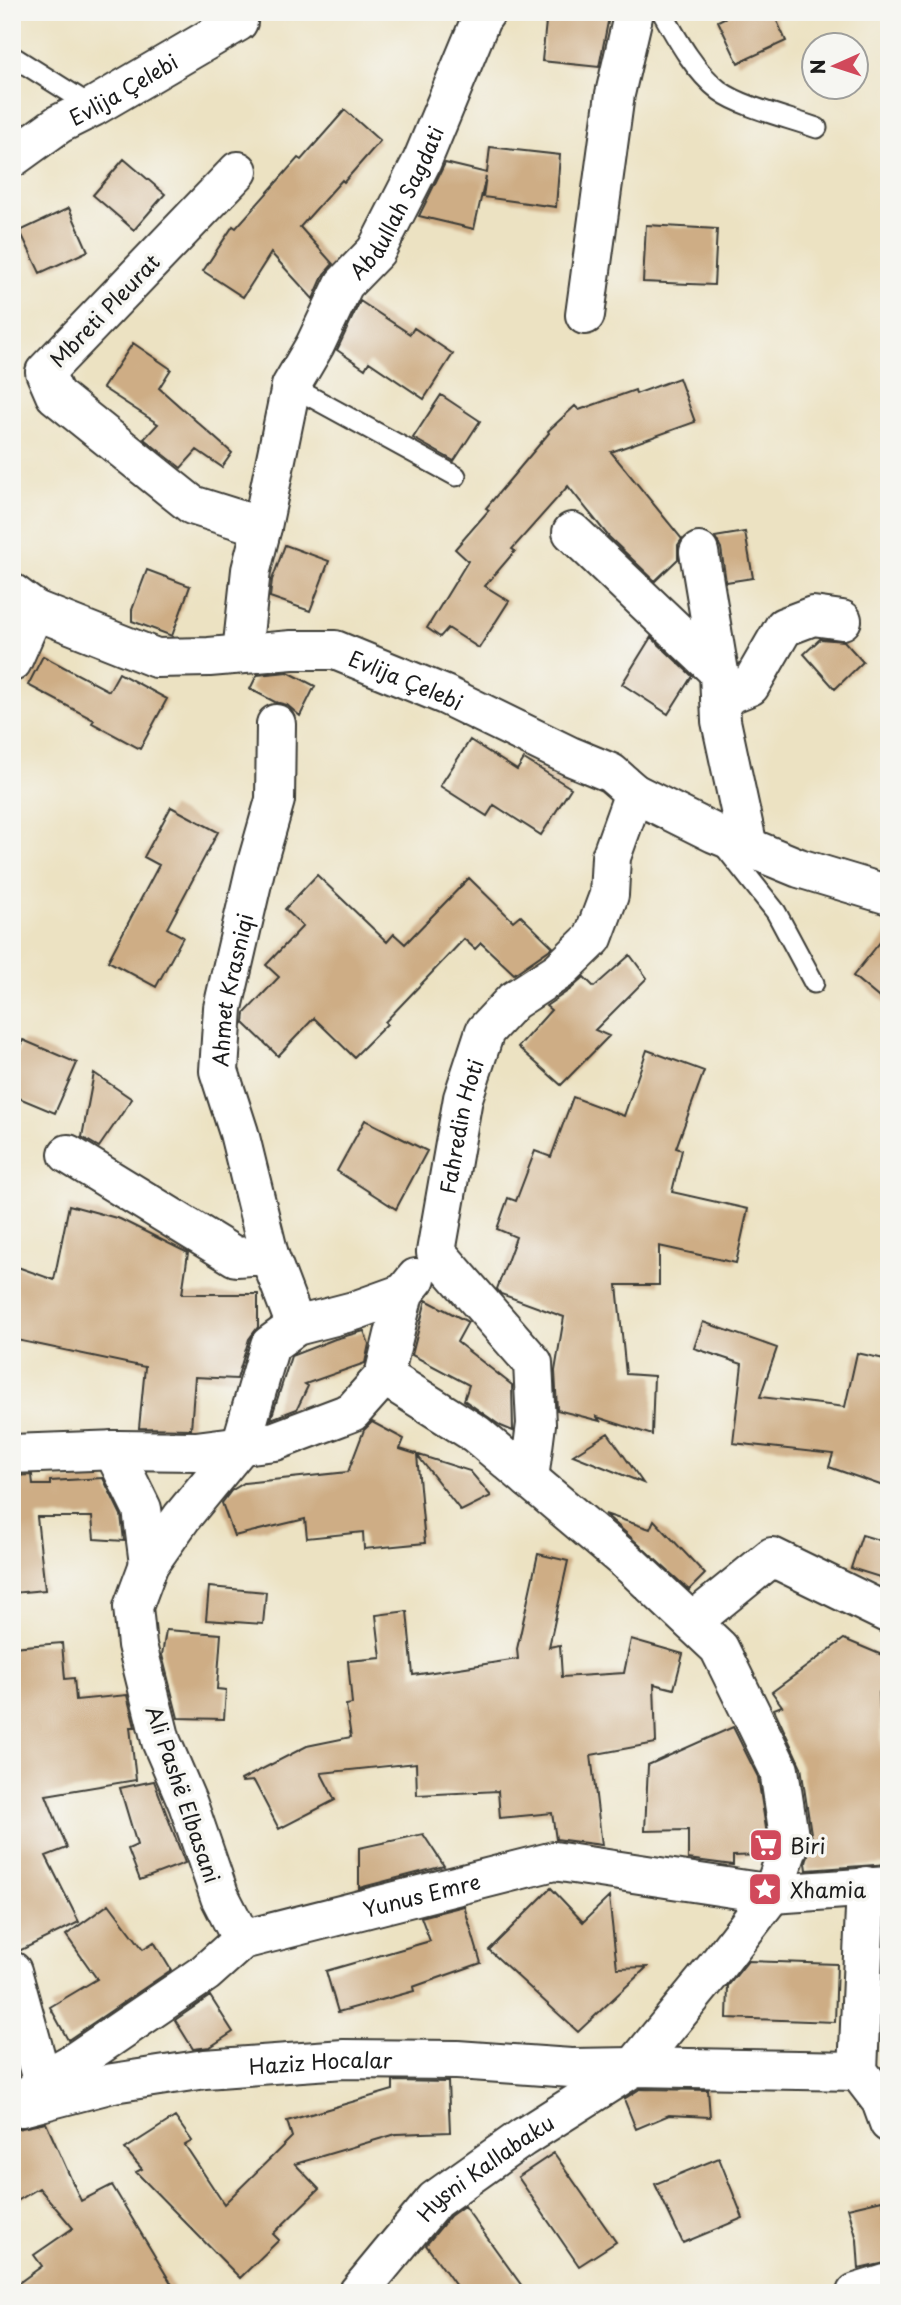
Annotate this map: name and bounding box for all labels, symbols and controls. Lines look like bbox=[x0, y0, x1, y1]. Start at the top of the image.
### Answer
north arrow bbox=[800, 32, 870, 102]
street label: Evlija Çelebi bbox=[63, 45, 183, 133]
text: N bbox=[803, 59, 831, 75]
street label: Abdullah Sagdati bbox=[341, 121, 451, 286]
street label: Mbreti Pleurat bbox=[41, 246, 167, 374]
street label: Evlija Çelebi bbox=[344, 641, 469, 718]
street label: Ahmet Krasniqi bbox=[203, 910, 260, 1068]
street label: Fahredin Hoti bbox=[430, 1055, 491, 1196]
street label: Ali Pashë Elbasani bbox=[139, 1701, 229, 1887]
supermarket icon: Biri bbox=[747, 1826, 785, 1864]
place label: Biri bbox=[790, 1829, 826, 1861]
street label: Yunus Emre bbox=[359, 1864, 483, 1925]
place icon: Xhamia bbox=[746, 1870, 784, 1908]
place label: Xhamia bbox=[790, 1873, 866, 1905]
street label: Haziz Hocalar bbox=[248, 2043, 393, 2082]
street label: Hysni Kallabaku bbox=[408, 2106, 560, 2228]

